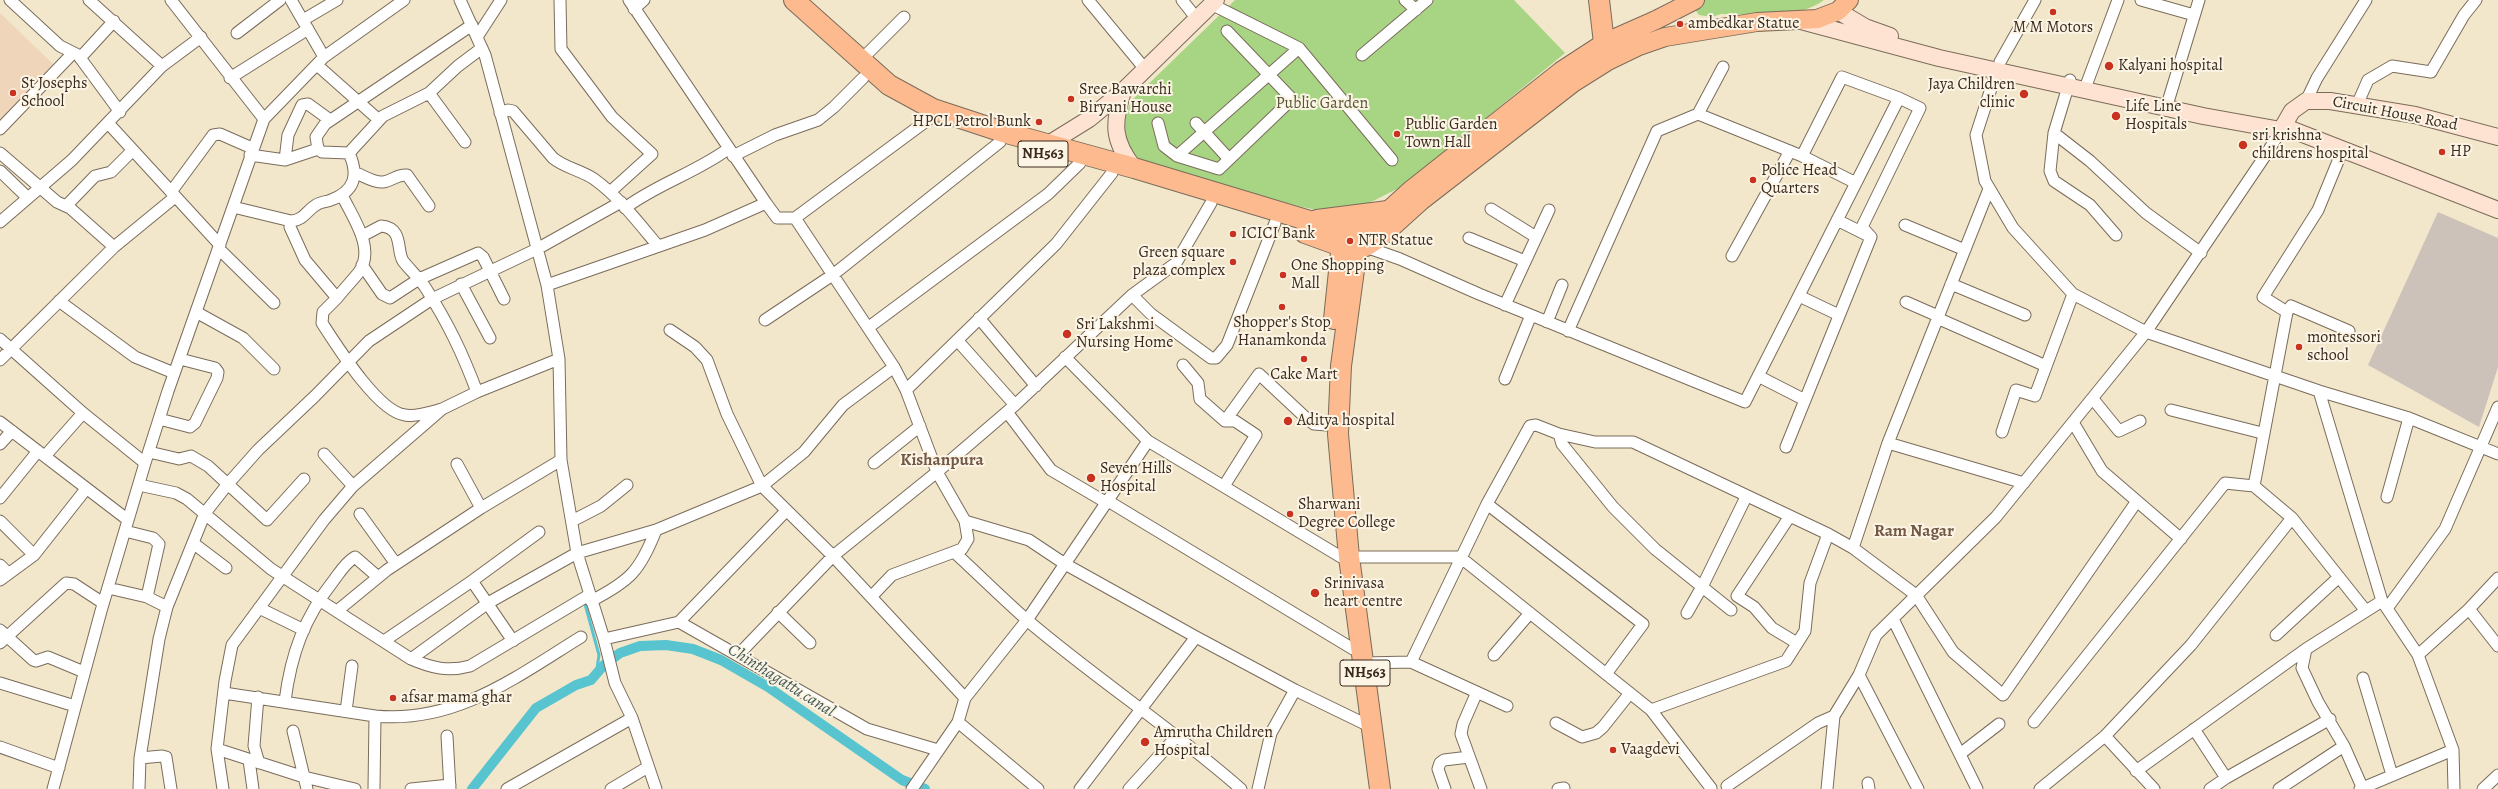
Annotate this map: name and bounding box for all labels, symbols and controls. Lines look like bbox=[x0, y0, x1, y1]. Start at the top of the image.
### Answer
marker: M M Motors bbox=[2048, 7, 2058, 17]
place label: ambedkar Statue bbox=[1688, 14, 1799, 34]
place label: M M Motors bbox=[2013, 18, 2093, 38]
marker: ambedkar Statue bbox=[1675, 19, 1685, 29]
place label: Kalyani hospital bbox=[2118, 56, 2223, 76]
marker: Kalyani hospital bbox=[2103, 60, 2115, 72]
place label: St Josephs School bbox=[21, 74, 88, 112]
place label: Jaya Children clinic bbox=[1928, 75, 2015, 113]
place label: Sree Bawarchi Biryani House bbox=[1079, 80, 1172, 118]
marker: St Josephs School bbox=[8, 88, 18, 98]
marker: Jaya Children clinic bbox=[2018, 88, 2030, 100]
street label: Circuit House Road bbox=[2331, 92, 2459, 136]
marker: Sree Bawarchi Biryani House bbox=[1066, 94, 1076, 104]
park label: Public Garden bbox=[1276, 94, 1368, 114]
place label: Life Line Hospitals bbox=[2125, 97, 2187, 135]
marker: Life Line Hospitals bbox=[2110, 110, 2122, 122]
place label: HPCL Petrol Bunk bbox=[912, 112, 1031, 132]
place label: Public Garden Town Hall bbox=[1405, 115, 1497, 153]
marker: HPCL Petrol Bunk bbox=[1034, 117, 1044, 127]
place label: sri krishna childrens hospital bbox=[2252, 126, 2368, 164]
marker: Public Garden Town Hall bbox=[1392, 129, 1402, 139]
marker: sri krishna childrens hospital bbox=[2237, 139, 2249, 151]
road number: NH563 bbox=[1018, 141, 1068, 167]
place label: HP bbox=[2450, 142, 2471, 162]
marker: HP bbox=[2437, 147, 2447, 157]
place label: Police Head Quarters bbox=[1761, 161, 1837, 199]
marker: Police Head Quarters bbox=[1748, 175, 1758, 185]
place label: ICICI Bank bbox=[1241, 224, 1315, 244]
marker: ICICI Bank bbox=[1228, 229, 1238, 239]
place label: NTR Statue bbox=[1358, 231, 1433, 251]
marker: NTR Statue bbox=[1345, 236, 1355, 246]
place label: Green square plaza complex bbox=[1133, 243, 1225, 281]
place label: One Shopping Mall bbox=[1291, 256, 1384, 294]
marker: Green square plaza complex bbox=[1228, 257, 1238, 267]
marker: One Shopping Mall bbox=[1278, 270, 1288, 280]
marker: Shopper's Stop Hanamkonda bbox=[1277, 302, 1287, 312]
place label: Shopper's Stop Hanamkonda bbox=[1233, 313, 1331, 351]
place label: Sri Lakshmi Nursing Home bbox=[1076, 315, 1173, 353]
marker: Sri Lakshmi Nursing Home bbox=[1061, 328, 1073, 340]
place label: montessori school bbox=[2307, 328, 2381, 366]
marker: montessori school bbox=[2294, 342, 2304, 352]
marker: Cake Mart bbox=[1299, 354, 1309, 364]
place label: Cake Mart bbox=[1270, 365, 1338, 385]
place label: Aditya hospital bbox=[1297, 411, 1395, 431]
marker: Aditya hospital bbox=[1282, 415, 1294, 427]
district label: Kishanpura bbox=[900, 451, 984, 471]
place label: Seven Hills Hospital bbox=[1100, 459, 1172, 497]
marker: Seven Hills Hospital bbox=[1085, 472, 1097, 484]
place label: Sharwani Degree College bbox=[1298, 495, 1395, 533]
marker: Sharwani Degree College bbox=[1285, 509, 1295, 519]
district label: Ram Nagar bbox=[1874, 522, 1954, 542]
place label: Srinivasa heart centre bbox=[1324, 574, 1403, 612]
marker: Srinivasa heart centre bbox=[1309, 587, 1321, 599]
water label: Chinthagattu canal bbox=[724, 640, 838, 722]
road number: NH563 bbox=[1340, 660, 1390, 686]
place label: afsar mama ghar bbox=[401, 688, 512, 708]
marker: afsar mama ghar bbox=[388, 693, 398, 703]
place label: Amrutha Children Hospital bbox=[1154, 723, 1273, 761]
marker: Amrutha Children Hospital bbox=[1139, 736, 1151, 748]
place label: Vaagdevi bbox=[1621, 740, 1680, 760]
marker: Vaagdevi bbox=[1608, 745, 1618, 755]

